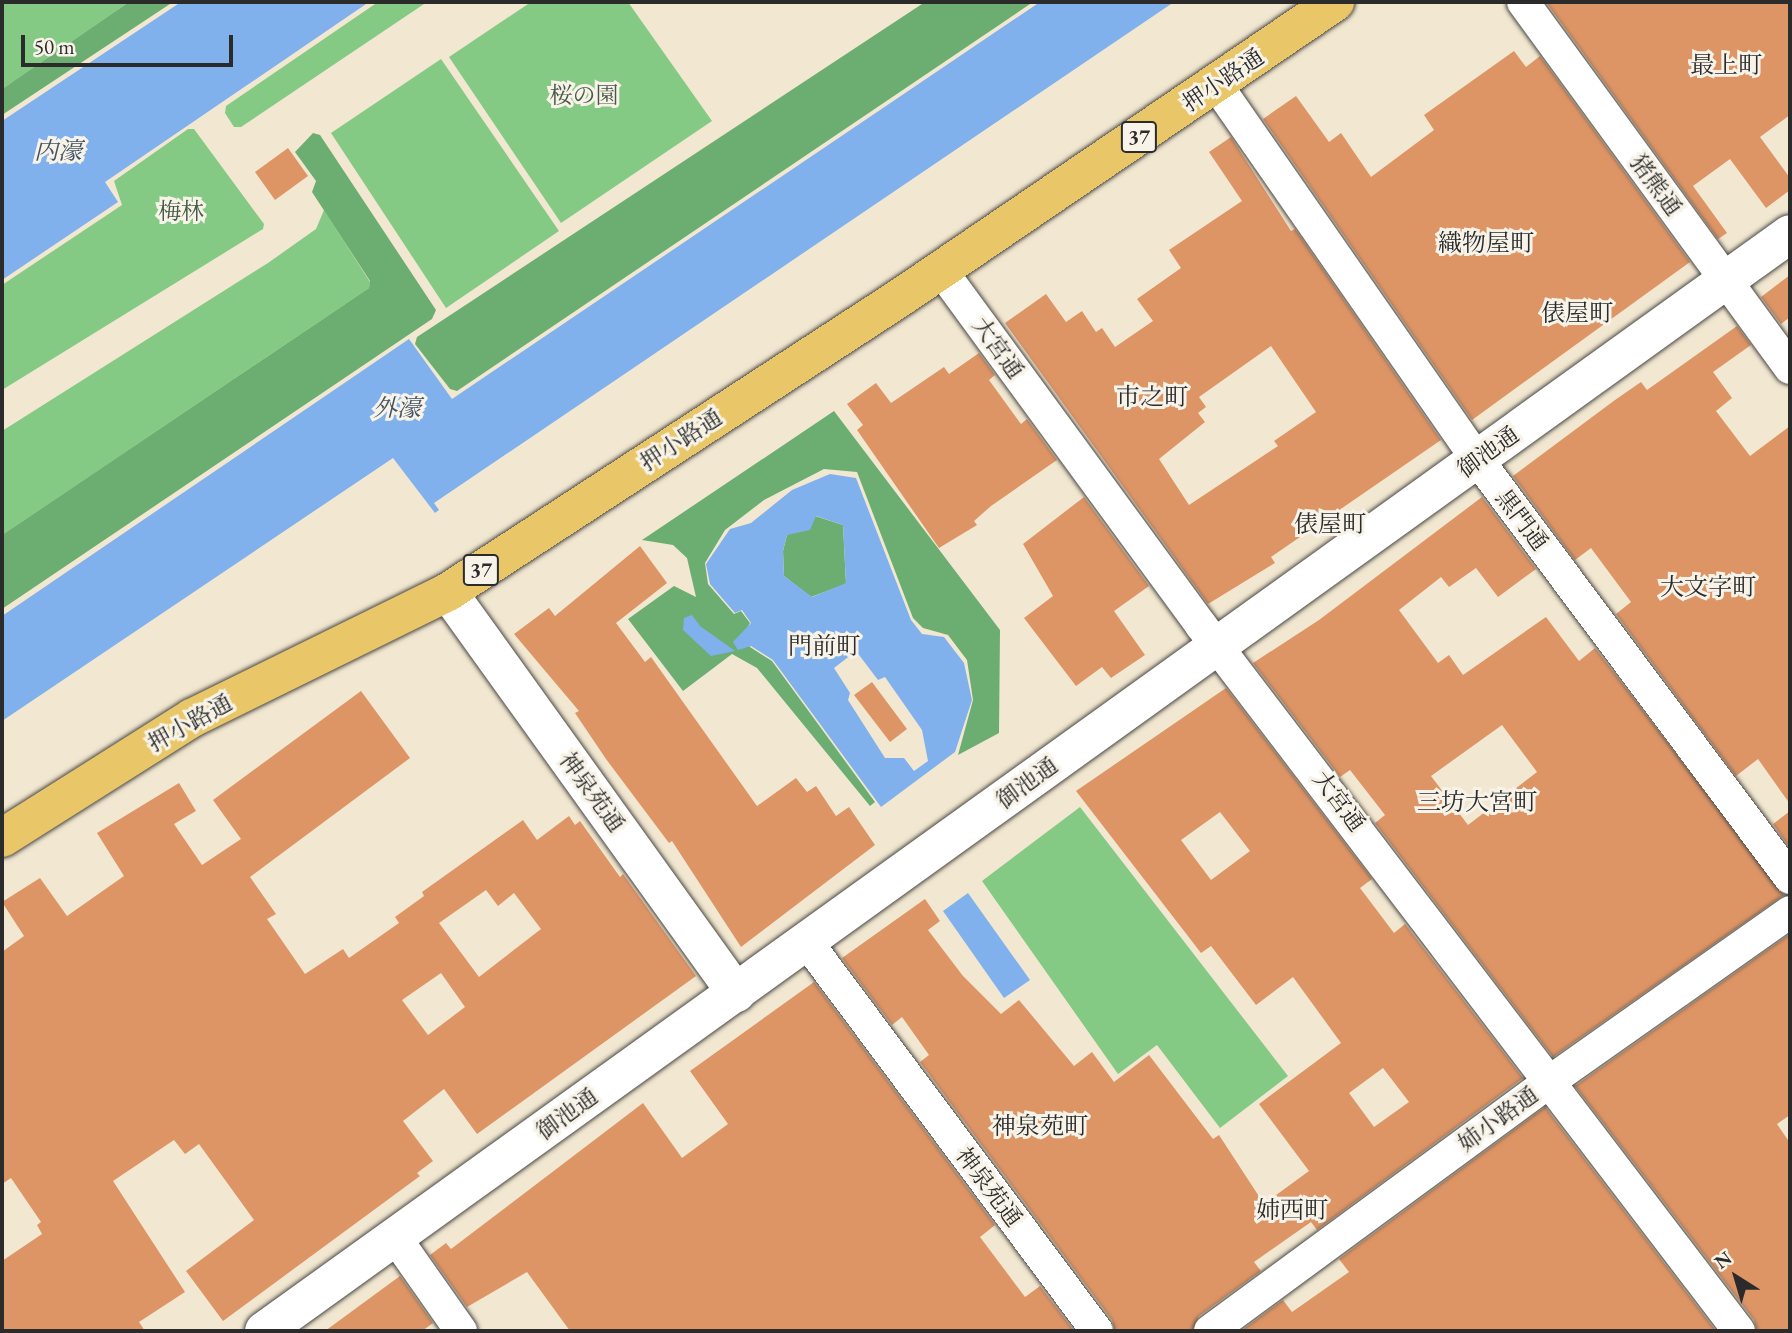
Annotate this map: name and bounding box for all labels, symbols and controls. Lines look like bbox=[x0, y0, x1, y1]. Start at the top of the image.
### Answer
scale bar bbox=[24, 21, 236, 65]
text: 50 m bbox=[34, 33, 75, 60]
street label: 押小路通 bbox=[1177, 43, 1269, 117]
district label: 最上町 bbox=[1690, 51, 1762, 79]
park label: 桜の園 bbox=[550, 81, 618, 109]
road number: 37 bbox=[1120, 120, 1158, 154]
water label: 内濠 bbox=[34, 137, 82, 165]
street label: 猪熊通 bbox=[1625, 149, 1687, 221]
park label: 梅林 bbox=[158, 197, 204, 225]
district label: 織物屋町 bbox=[1438, 229, 1534, 257]
district label: 俵屋町 bbox=[1541, 299, 1613, 327]
street label: 大宮通 bbox=[967, 312, 1029, 384]
district label: 市之町 bbox=[1116, 383, 1188, 411]
water label: 外濠 bbox=[373, 394, 421, 422]
street label: 押小路通 bbox=[635, 403, 727, 477]
street label: 御池通 bbox=[1452, 421, 1524, 483]
street label: 黒門通 bbox=[1490, 484, 1554, 556]
district label: 俵屋町 bbox=[1294, 510, 1366, 538]
road number: 37 bbox=[462, 552, 500, 588]
district label: 大文字町 bbox=[1660, 573, 1756, 601]
district label: 門前町 bbox=[788, 632, 860, 660]
street label: 押小路通 bbox=[143, 689, 237, 757]
street label: 神泉苑通 bbox=[554, 747, 630, 837]
street label: 御池通 bbox=[991, 752, 1063, 814]
street label: 大宮通 bbox=[1307, 765, 1371, 837]
district label: 三坊大宮町 bbox=[1417, 788, 1537, 816]
street label: 姉小路通 bbox=[1453, 1081, 1543, 1157]
street label: 御池通 bbox=[531, 1083, 603, 1145]
district label: 神泉苑町 bbox=[992, 1112, 1088, 1140]
street label: 神泉苑通 bbox=[950, 1142, 1028, 1232]
district label: 姉西町 bbox=[1256, 1196, 1328, 1224]
north arrow bbox=[1701, 1242, 1771, 1312]
text: N bbox=[1709, 1245, 1737, 1274]

